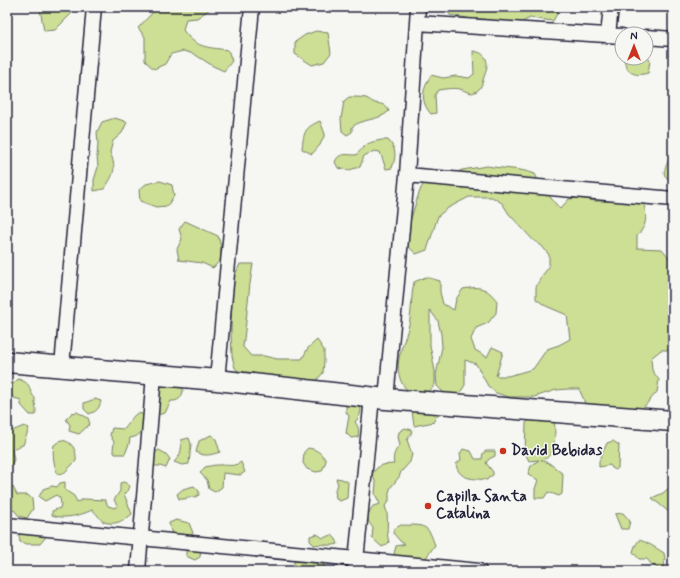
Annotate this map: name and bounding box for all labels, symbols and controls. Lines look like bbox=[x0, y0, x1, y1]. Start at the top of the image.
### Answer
north arrow bbox=[614, 26, 654, 66]
text: N bbox=[630, 30, 638, 44]
place label: David Bebidas bbox=[511, 441, 603, 461]
marker: David Bebidas bbox=[498, 446, 508, 456]
place label: Capilla Santa Catalina bbox=[436, 487, 527, 524]
marker: Capilla Santa Catalina bbox=[423, 501, 433, 511]

